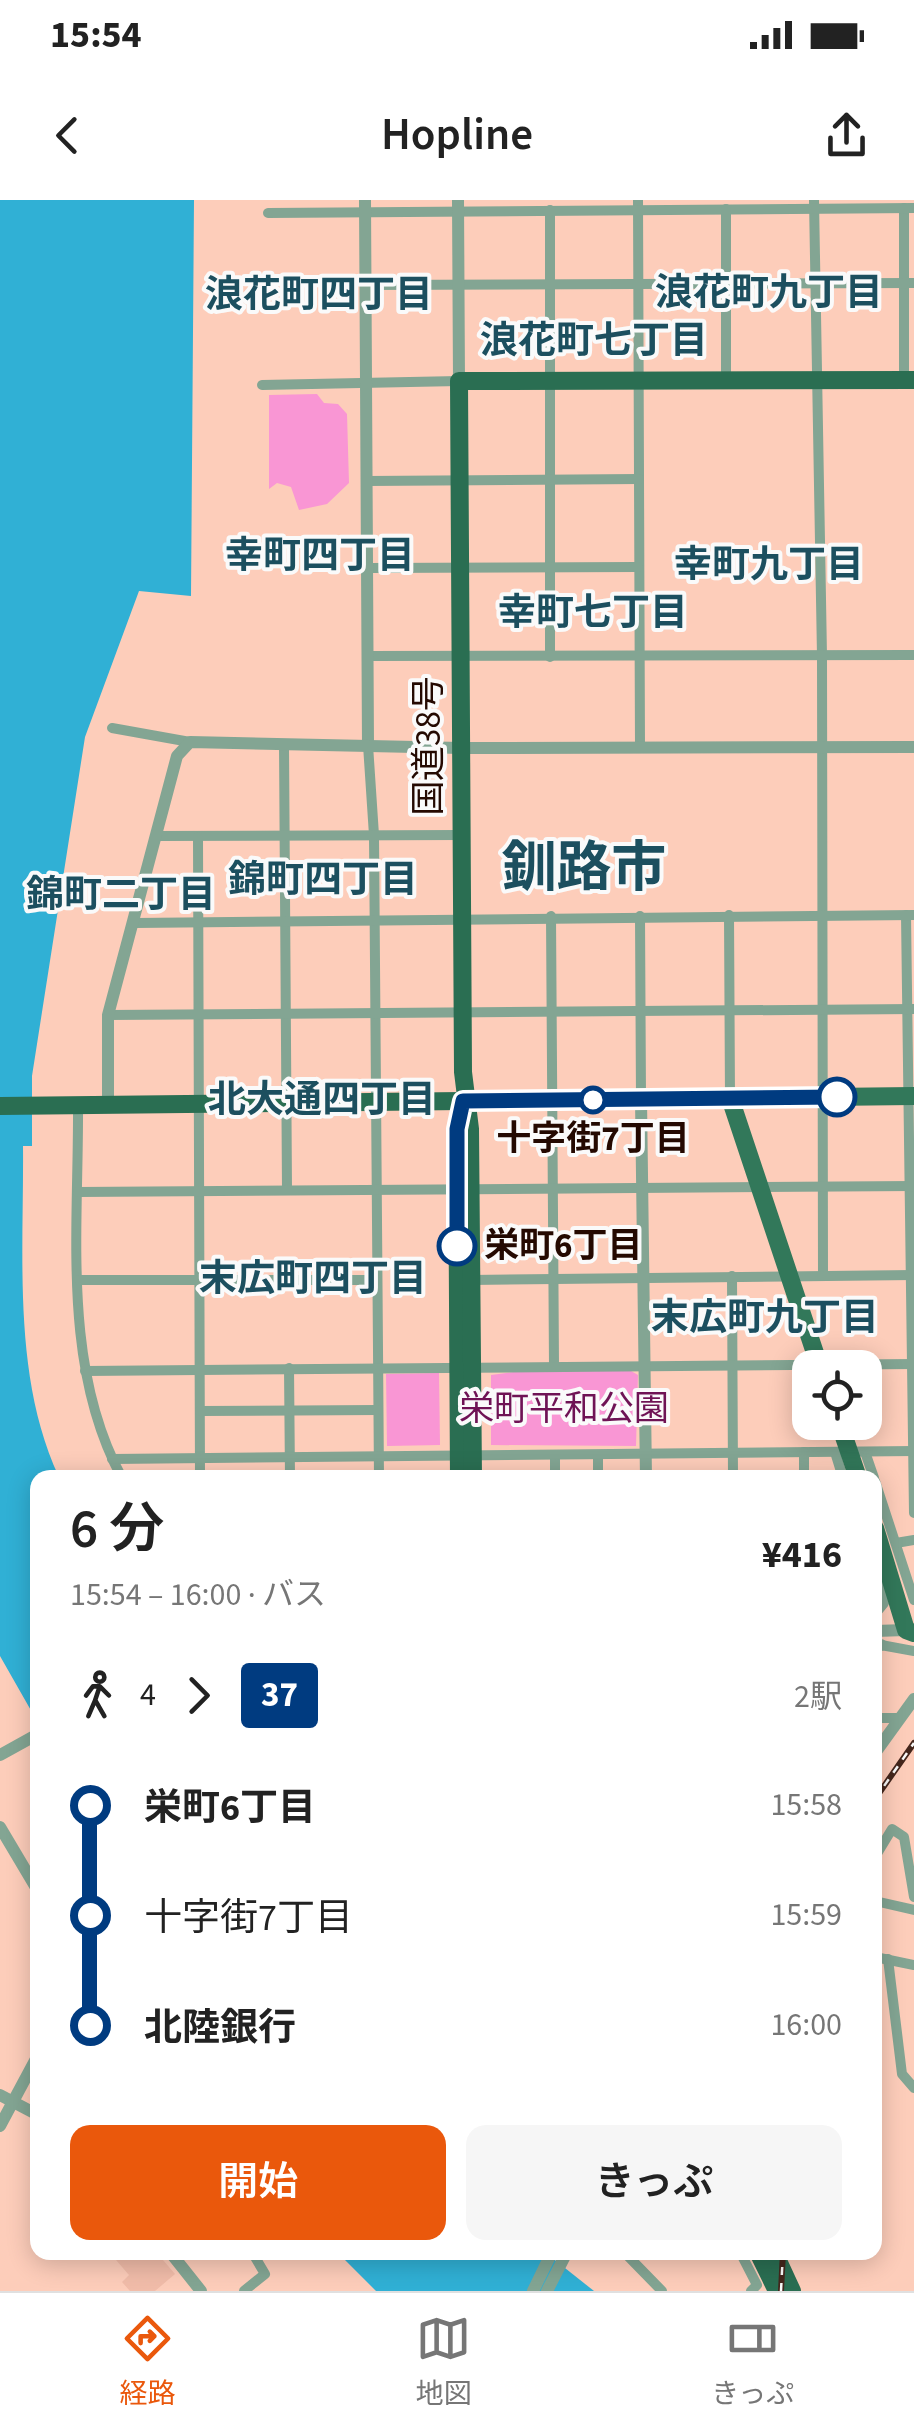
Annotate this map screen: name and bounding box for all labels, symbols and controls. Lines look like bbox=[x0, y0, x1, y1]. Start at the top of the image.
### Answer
text: 15:54 bbox=[50, 8, 142, 62]
text: Hopline bbox=[381, 103, 533, 167]
icon: back bbox=[40, 108, 95, 163]
icon: share bbox=[819, 108, 874, 163]
district label: 浪花町九丁目 bbox=[655, 266, 883, 320]
district label: 浪花町四丁目 bbox=[205, 268, 433, 322]
district label: 浪花町七丁目 bbox=[480, 314, 708, 368]
district label: 幸町四丁目 bbox=[225, 529, 415, 583]
district label: 幸町九丁目 bbox=[674, 538, 864, 592]
district label: 幸町七丁目 bbox=[498, 586, 688, 640]
street label: 国道38号 bbox=[404, 676, 454, 816]
district label: 釧路市 bbox=[501, 830, 667, 908]
district label: 錦町四丁目 bbox=[228, 853, 418, 907]
district label: 錦町二丁目 bbox=[26, 868, 216, 922]
district label: 北大通四丁目 bbox=[208, 1073, 436, 1127]
unlabelled marker bbox=[818, 1078, 856, 1116]
marker: 十字街7丁目 bbox=[580, 1087, 606, 1113]
place label: 十字街7丁目 bbox=[496, 1114, 690, 1164]
place label: 栄町6丁目 bbox=[484, 1221, 642, 1271]
marker: 栄町6丁目 bbox=[438, 1227, 476, 1265]
district label: 末広町四丁目 bbox=[199, 1252, 427, 1306]
district label: 末広町九丁目 bbox=[651, 1291, 879, 1345]
map controls bbox=[792, 1350, 882, 1440]
button: locate bbox=[792, 1350, 882, 1440]
park label: 栄町平和公園 bbox=[459, 1384, 669, 1434]
text: 6 分 bbox=[70, 1491, 164, 1569]
text: ¥416 bbox=[762, 1528, 842, 1582]
text: 15:54 – 16:00 · バス bbox=[70, 1572, 326, 1618]
icon: walk bbox=[70, 1668, 125, 1723]
icon: forward bbox=[171, 1668, 226, 1723]
text: 37 bbox=[261, 1670, 298, 1720]
text: 4 bbox=[140, 1672, 156, 1718]
text: 2駅 bbox=[794, 1674, 842, 1720]
text: 栄町6丁目 bbox=[144, 1781, 316, 1835]
text: 15:58 bbox=[770, 1782, 842, 1828]
text: 十字街7丁目 bbox=[144, 1891, 353, 1945]
text: 15:59 bbox=[770, 1892, 842, 1938]
text: 北陸銀行 bbox=[144, 2001, 296, 2055]
text: 16:00 bbox=[770, 2002, 842, 2048]
button: 開始 bbox=[70, 2125, 446, 2240]
button: きっぷ bbox=[466, 2125, 842, 2240]
tab: 経路 bbox=[120, 2311, 176, 2414]
tab: 地図 bbox=[416, 2311, 472, 2414]
tab: きっぷ bbox=[711, 2311, 794, 2414]

